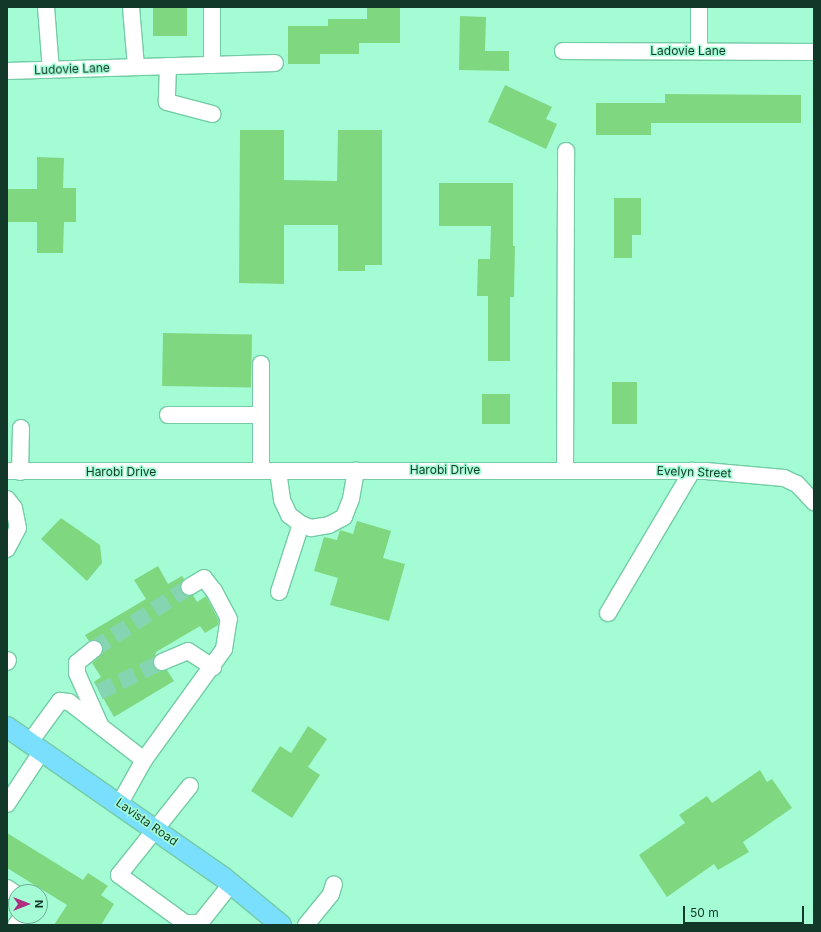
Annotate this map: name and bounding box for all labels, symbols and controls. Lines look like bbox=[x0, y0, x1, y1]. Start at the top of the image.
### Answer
street label: Ladovie Lane bbox=[650, 44, 726, 58]
street label: Ludovie Lane bbox=[34, 60, 110, 78]
street label: Harobi Drive bbox=[410, 463, 480, 477]
street label: Evelyn Street bbox=[656, 463, 732, 481]
street label: Harobi Drive bbox=[86, 465, 156, 479]
street label: Lavista Road bbox=[113, 795, 181, 849]
north arrow bbox=[8, 884, 48, 924]
scale bar bbox=[685, 898, 806, 924]
text: N bbox=[32, 900, 46, 908]
text: 50 m bbox=[690, 905, 719, 920]

